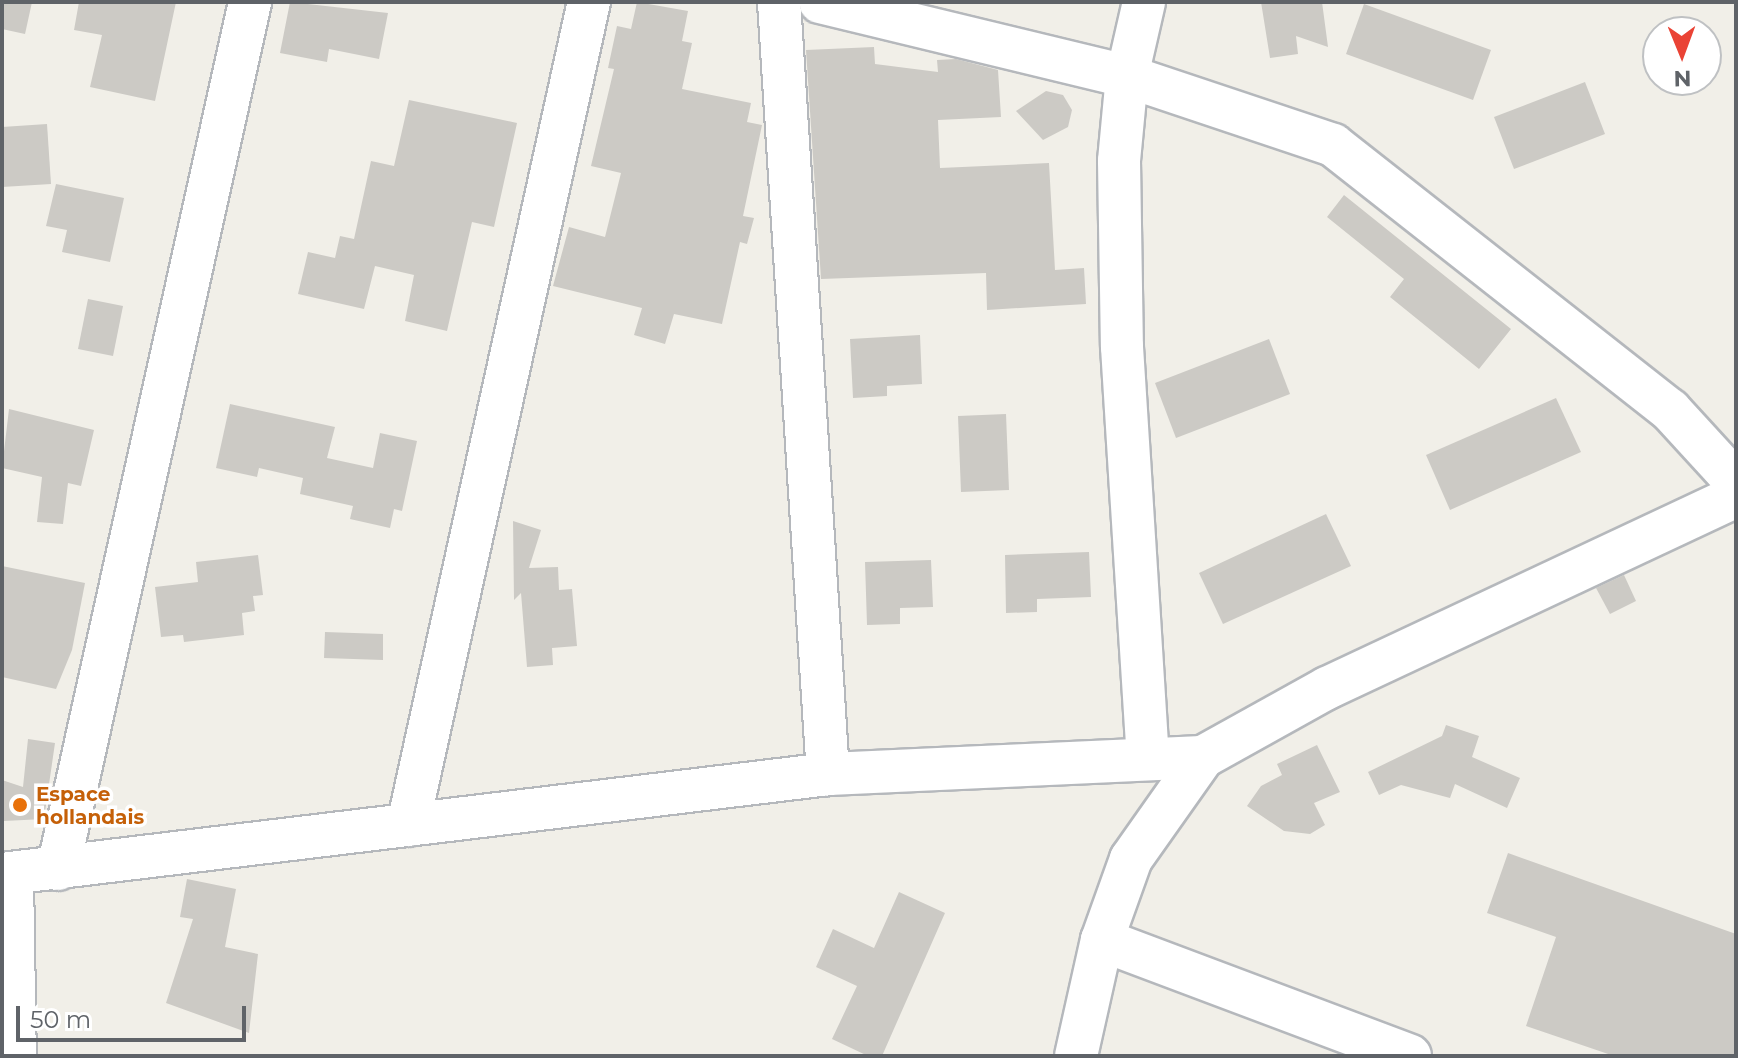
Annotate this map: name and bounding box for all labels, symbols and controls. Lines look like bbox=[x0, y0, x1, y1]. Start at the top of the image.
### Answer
north arrow bbox=[1642, 16, 1722, 96]
text: N bbox=[1673, 65, 1692, 92]
place label: Espace hollandais bbox=[36, 782, 144, 829]
marker: Espace hollandais bbox=[11, 796, 29, 814]
scale bar bbox=[20, 990, 250, 1040]
text: 50 m bbox=[30, 1005, 91, 1034]

